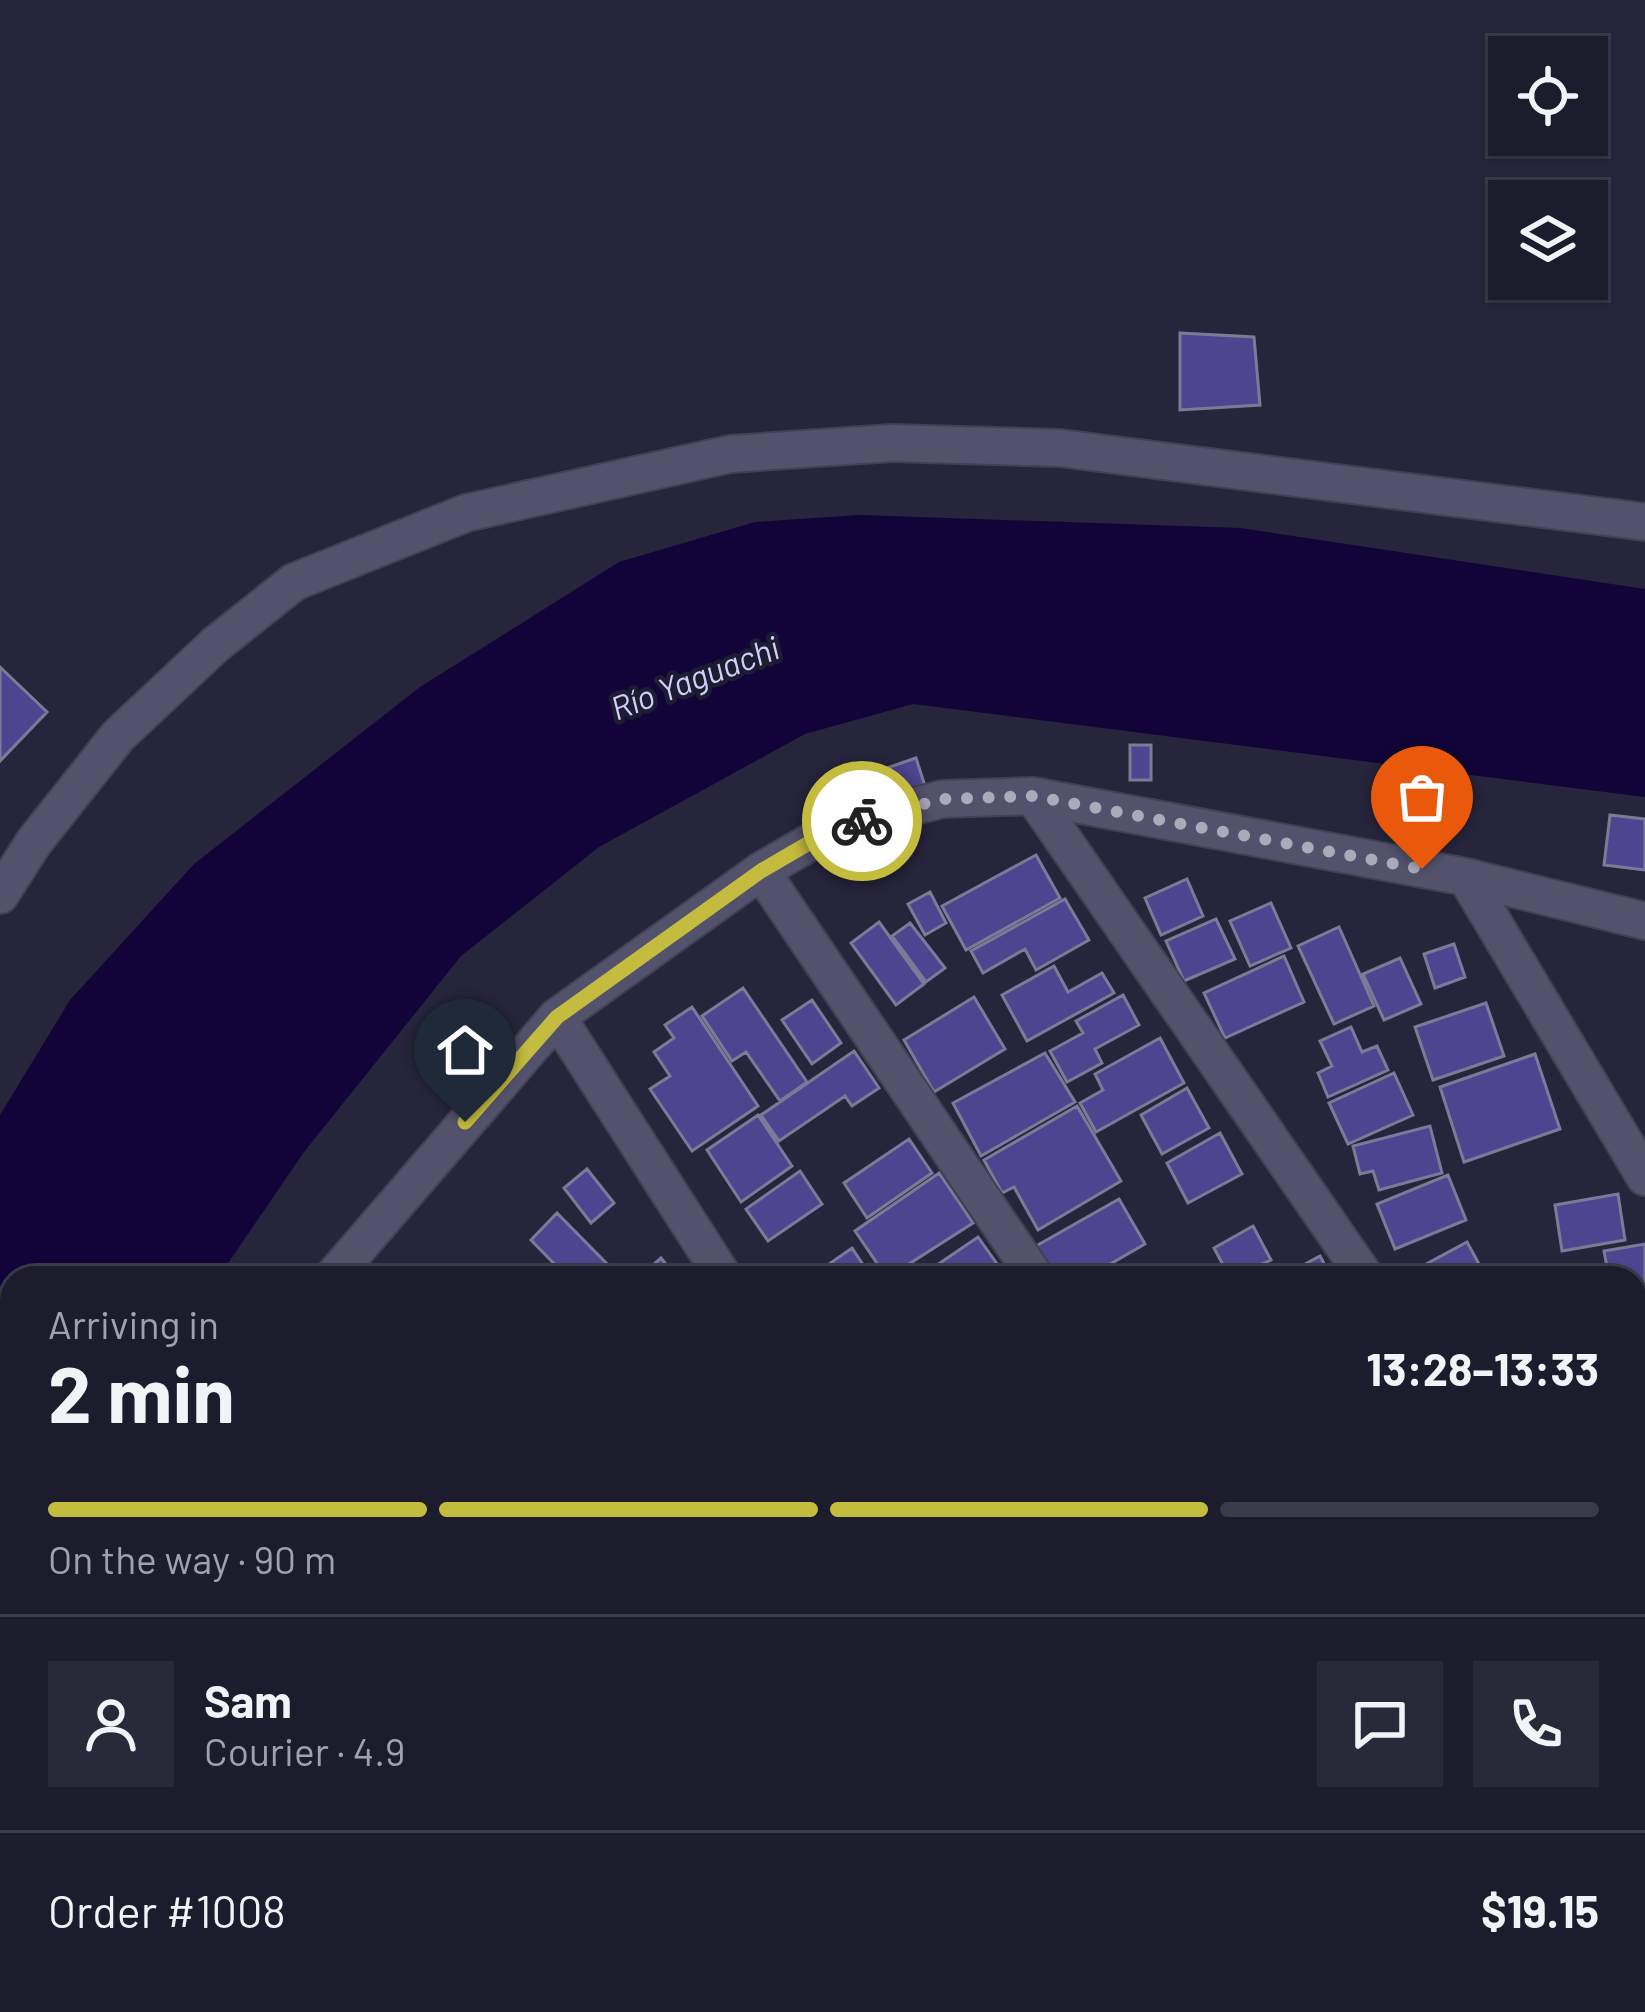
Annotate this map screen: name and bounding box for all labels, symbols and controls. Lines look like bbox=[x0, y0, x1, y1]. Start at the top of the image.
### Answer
map controls bbox=[1488, 36, 1608, 300]
button: locate bbox=[1488, 36, 1608, 156]
button: layers bbox=[1488, 180, 1608, 300]
water label: Río Yaguachi bbox=[605, 627, 785, 728]
pin bbox=[1371, 746, 1473, 869]
courier bbox=[802, 761, 922, 881]
icon: bag bbox=[1389, 764, 1455, 830]
icon: bike bbox=[829, 788, 895, 854]
pin bbox=[414, 999, 516, 1122]
icon: home bbox=[432, 1017, 498, 1083]
text: Arriving in bbox=[48, 1300, 219, 1347]
text: 13:28–13:33 bbox=[1366, 1341, 1599, 1395]
text: 2 min bbox=[48, 1345, 235, 1439]
text: On the way · 90 m bbox=[48, 1535, 336, 1582]
button: person bbox=[48, 1661, 174, 1787]
button: chat bbox=[1317, 1661, 1443, 1787]
button: phone bbox=[1473, 1661, 1599, 1787]
text: Sam bbox=[204, 1673, 292, 1727]
text: Courier · 4.9 bbox=[204, 1727, 405, 1774]
text: Order #1008 bbox=[48, 1883, 286, 1937]
text: $19.15 bbox=[1481, 1883, 1599, 1937]

